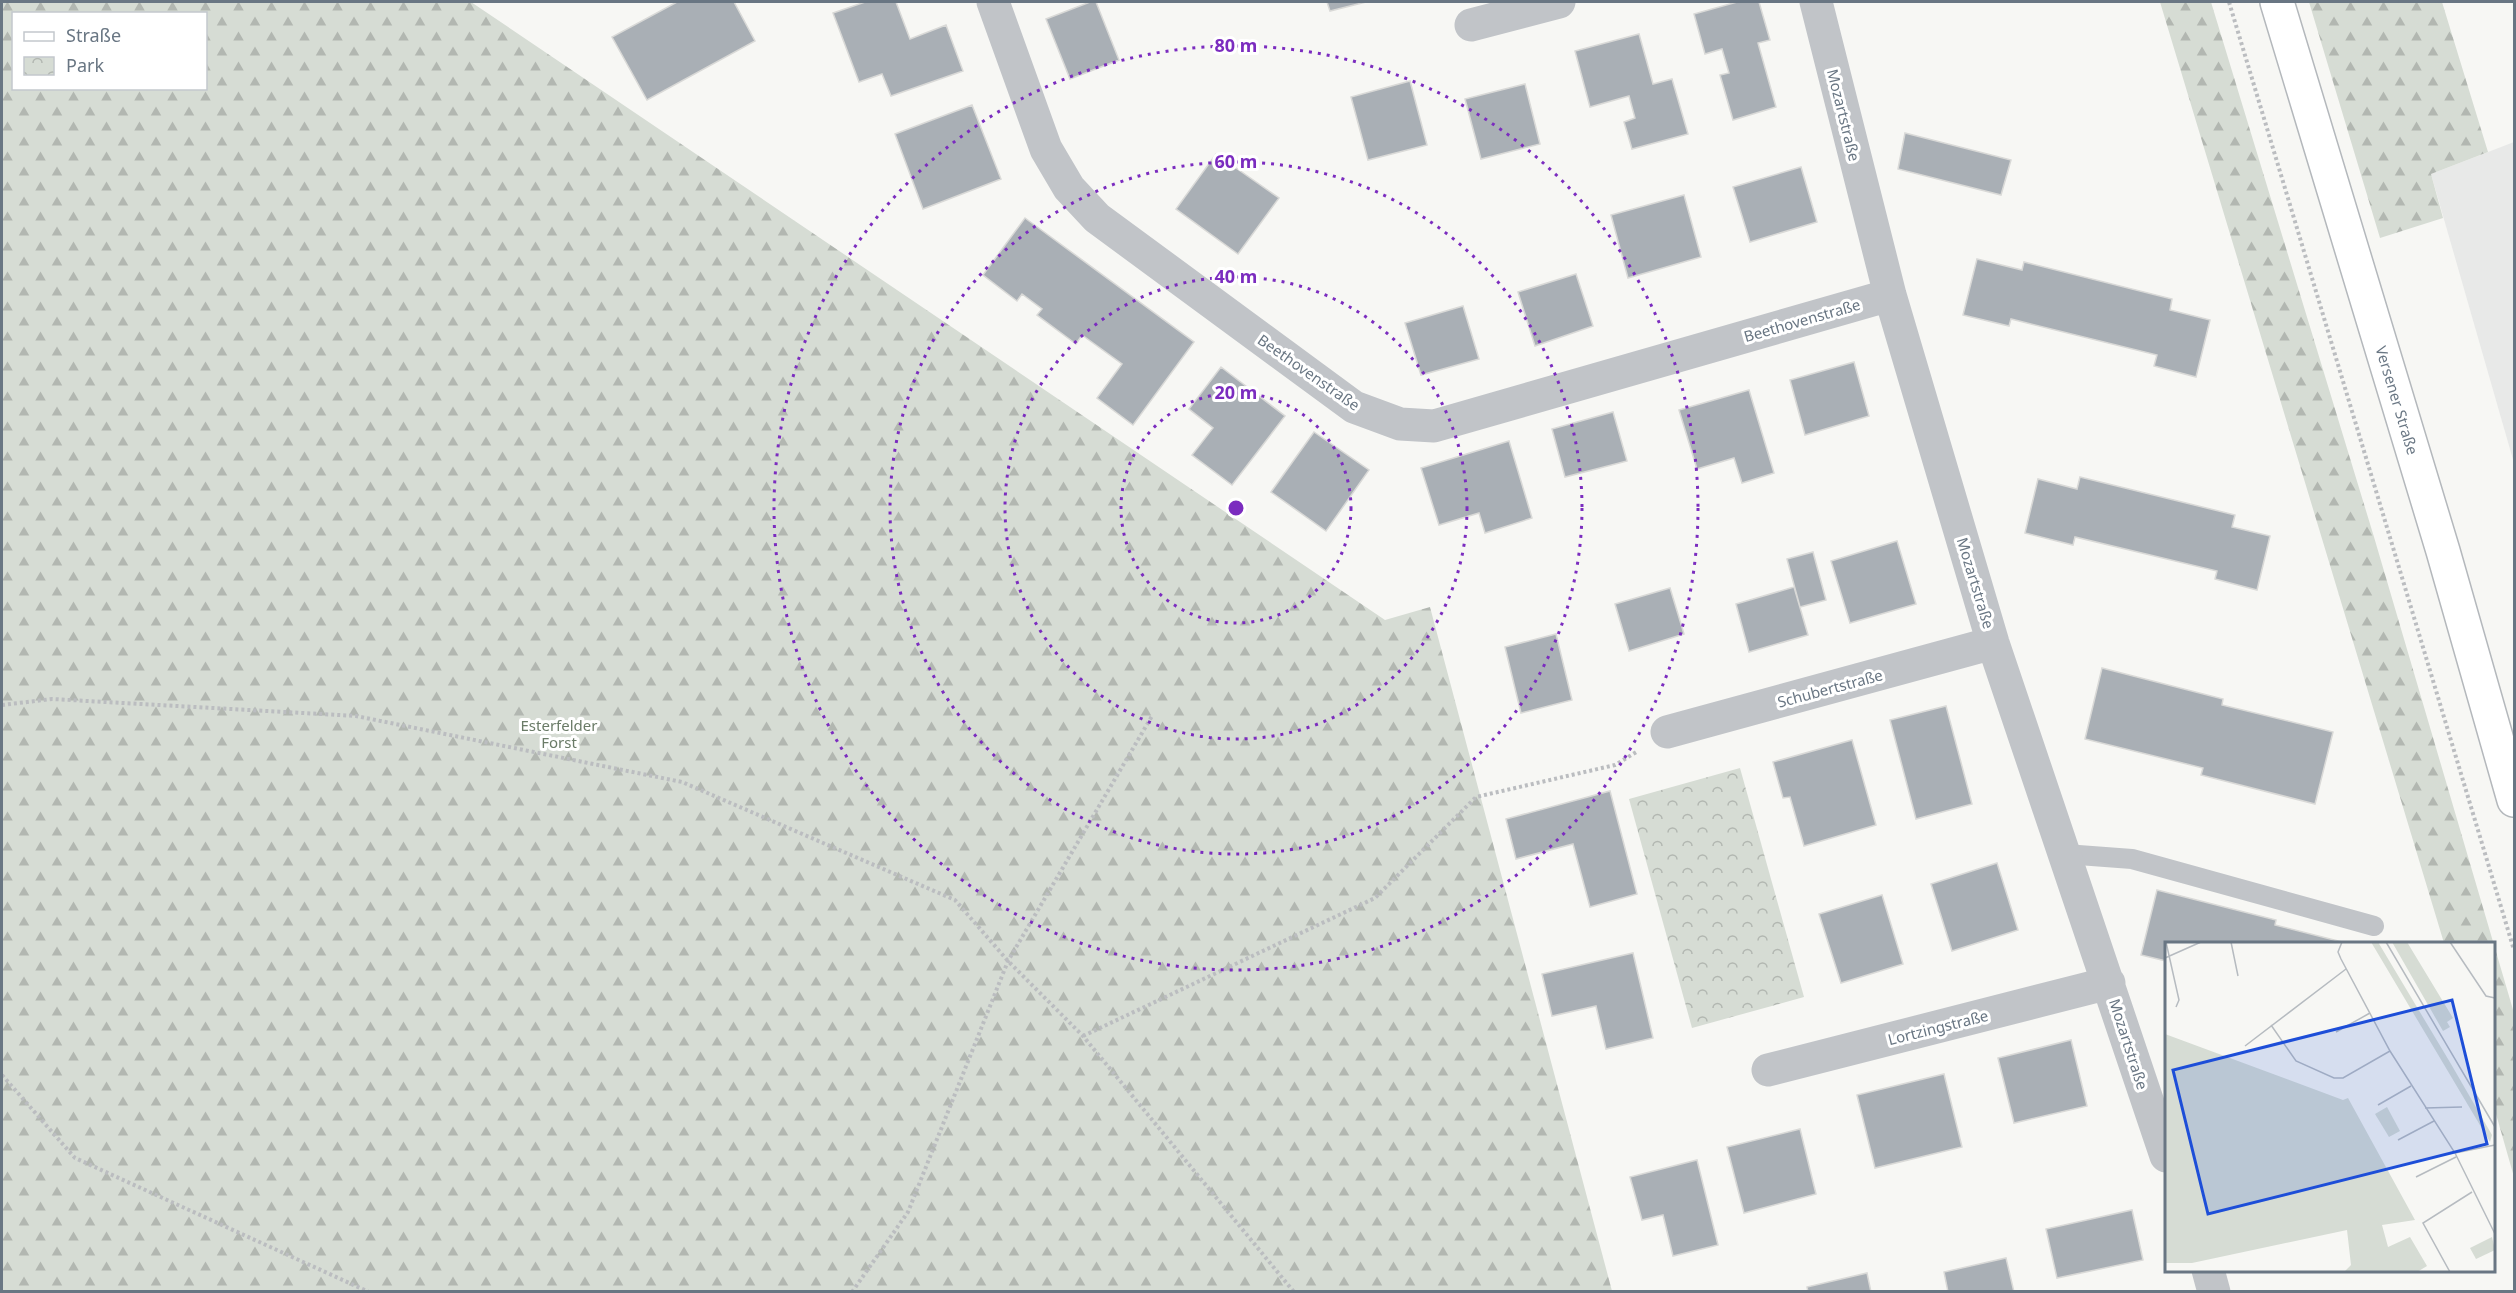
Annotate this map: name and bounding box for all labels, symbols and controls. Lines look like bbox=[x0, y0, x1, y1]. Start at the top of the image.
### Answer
legend bbox=[12, 12, 207, 90]
text: Straße bbox=[66, 23, 121, 47]
text: 80 m bbox=[1215, 33, 1257, 57]
text: Park bbox=[66, 53, 104, 77]
street label: Mozartstraße bbox=[1823, 67, 1865, 163]
text: 60 m bbox=[1215, 149, 1257, 173]
text: 40 m bbox=[1215, 264, 1257, 288]
street label: Beethovenstraße bbox=[1741, 294, 1863, 346]
street label: Beethovenstraße bbox=[1254, 329, 1364, 415]
street label: Versener Straße bbox=[2372, 343, 2423, 457]
text: 20 m bbox=[1215, 380, 1257, 404]
centre of rings bbox=[1226, 498, 1246, 518]
street label: Mozartstraße bbox=[1953, 535, 1999, 631]
street label: Schubertstraße bbox=[1775, 664, 1885, 712]
park label: Esterfelder Forst bbox=[521, 715, 597, 752]
inset map bbox=[2165, 942, 2495, 1272]
street label: Mozartstraße bbox=[2105, 996, 2153, 1092]
street label: Lortzingstraße bbox=[1886, 1005, 1990, 1049]

